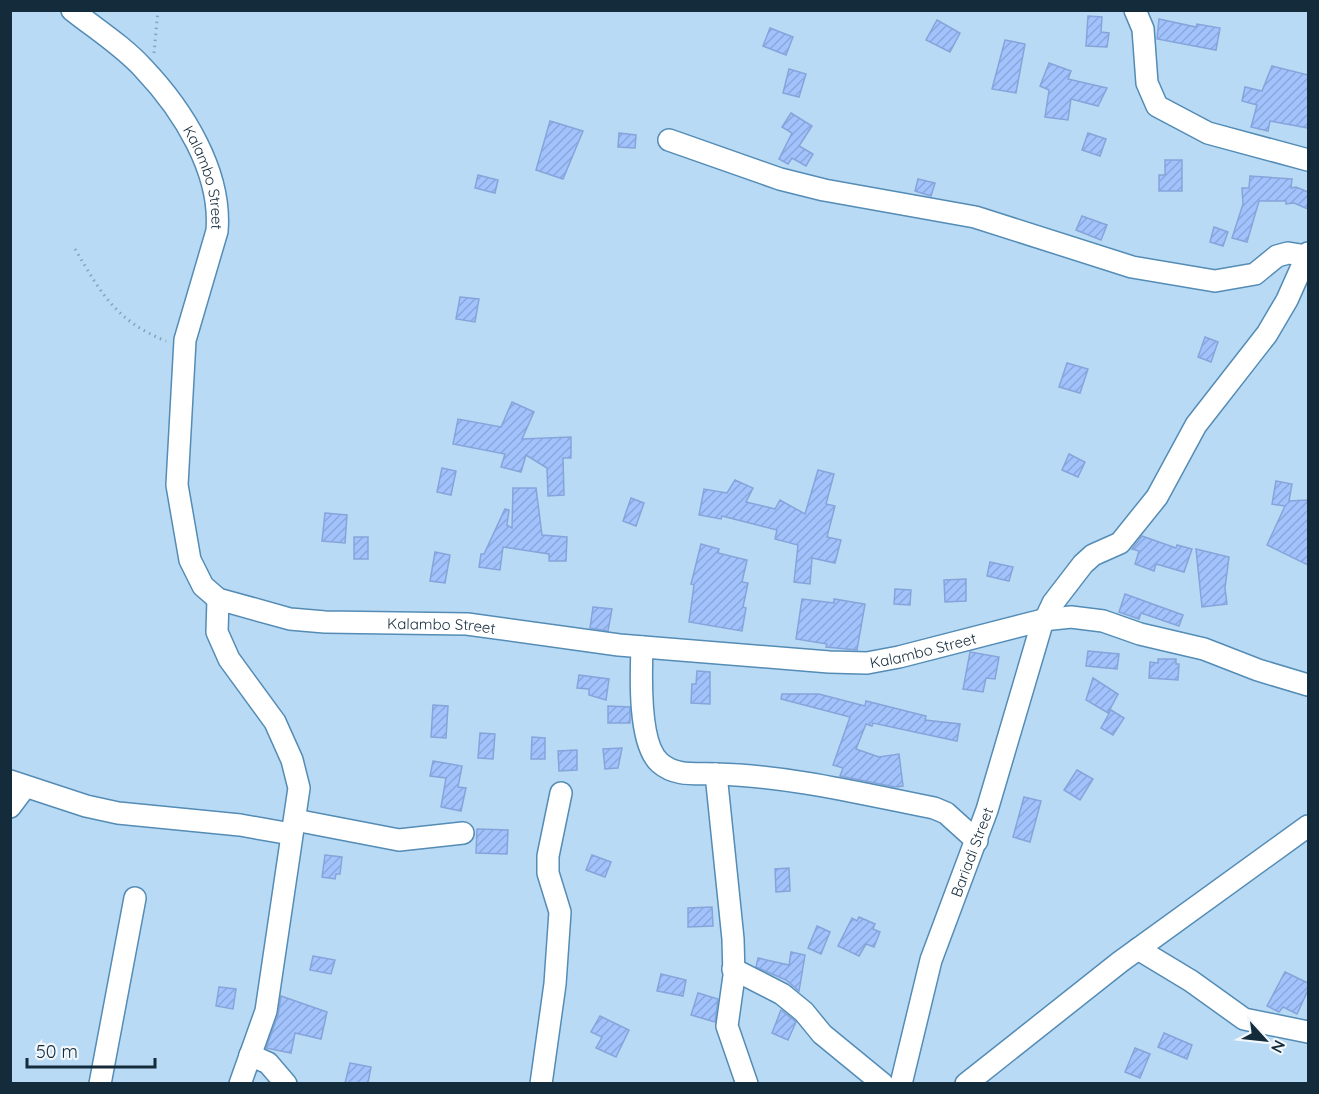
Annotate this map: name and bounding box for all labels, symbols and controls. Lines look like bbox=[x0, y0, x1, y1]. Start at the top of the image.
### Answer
street label: Kalambo Street bbox=[180, 122, 227, 230]
street label: Kalambo Street bbox=[387, 613, 497, 637]
street label: Kalambo Street bbox=[868, 628, 978, 672]
street label: Bariadi Street bbox=[946, 804, 997, 899]
north arrow bbox=[1235, 1010, 1295, 1070]
scale bar bbox=[27, 1031, 154, 1069]
text: N bbox=[1267, 1037, 1290, 1057]
text: 50 m bbox=[36, 1040, 78, 1063]

